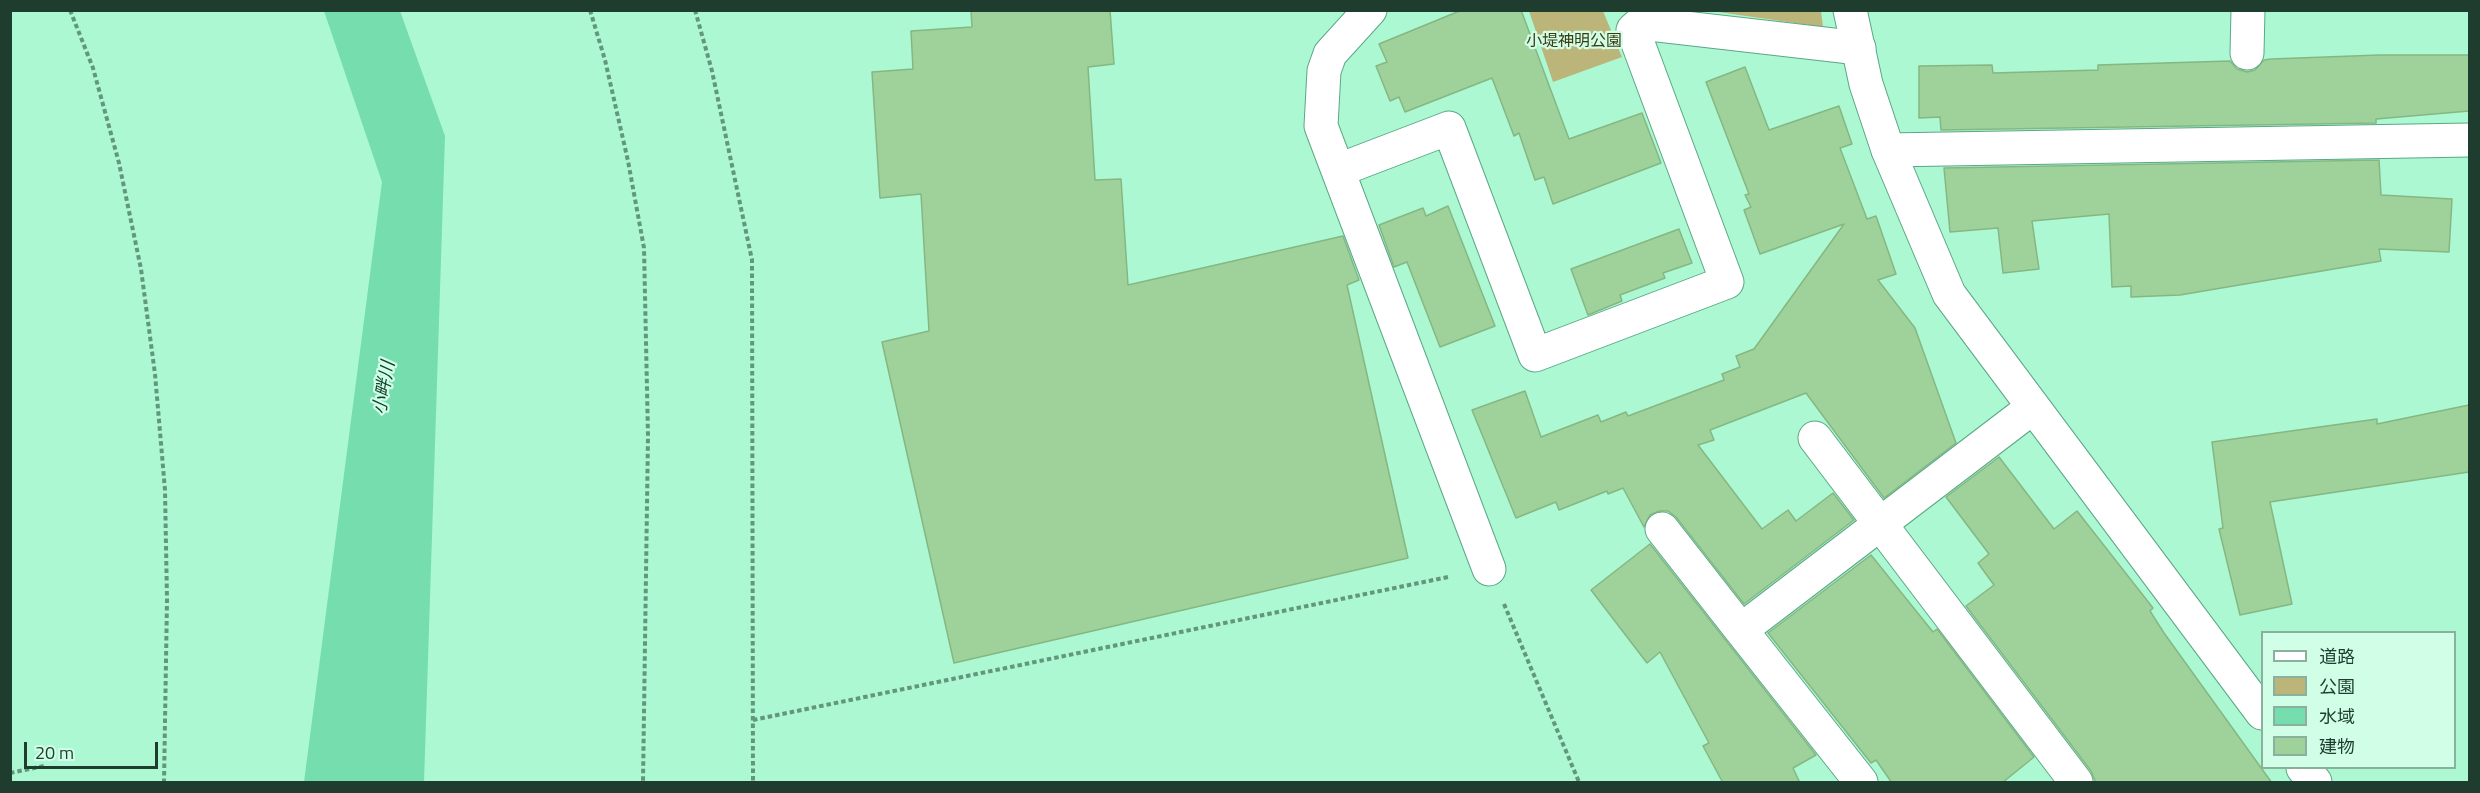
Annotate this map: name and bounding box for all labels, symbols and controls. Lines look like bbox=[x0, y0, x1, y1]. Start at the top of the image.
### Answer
park label: 小堤神明公園 bbox=[1526, 32, 1622, 52]
water label: 小畔川 bbox=[370, 360, 400, 416]
legend bbox=[2261, 631, 2456, 769]
text: 道路 bbox=[2319, 643, 2355, 670]
text: 公園 bbox=[2319, 673, 2355, 700]
text: 水域 bbox=[2319, 703, 2355, 730]
scale bar bbox=[27, 730, 160, 768]
text: 建物 bbox=[2319, 733, 2355, 760]
text: 20 m bbox=[35, 739, 74, 766]

